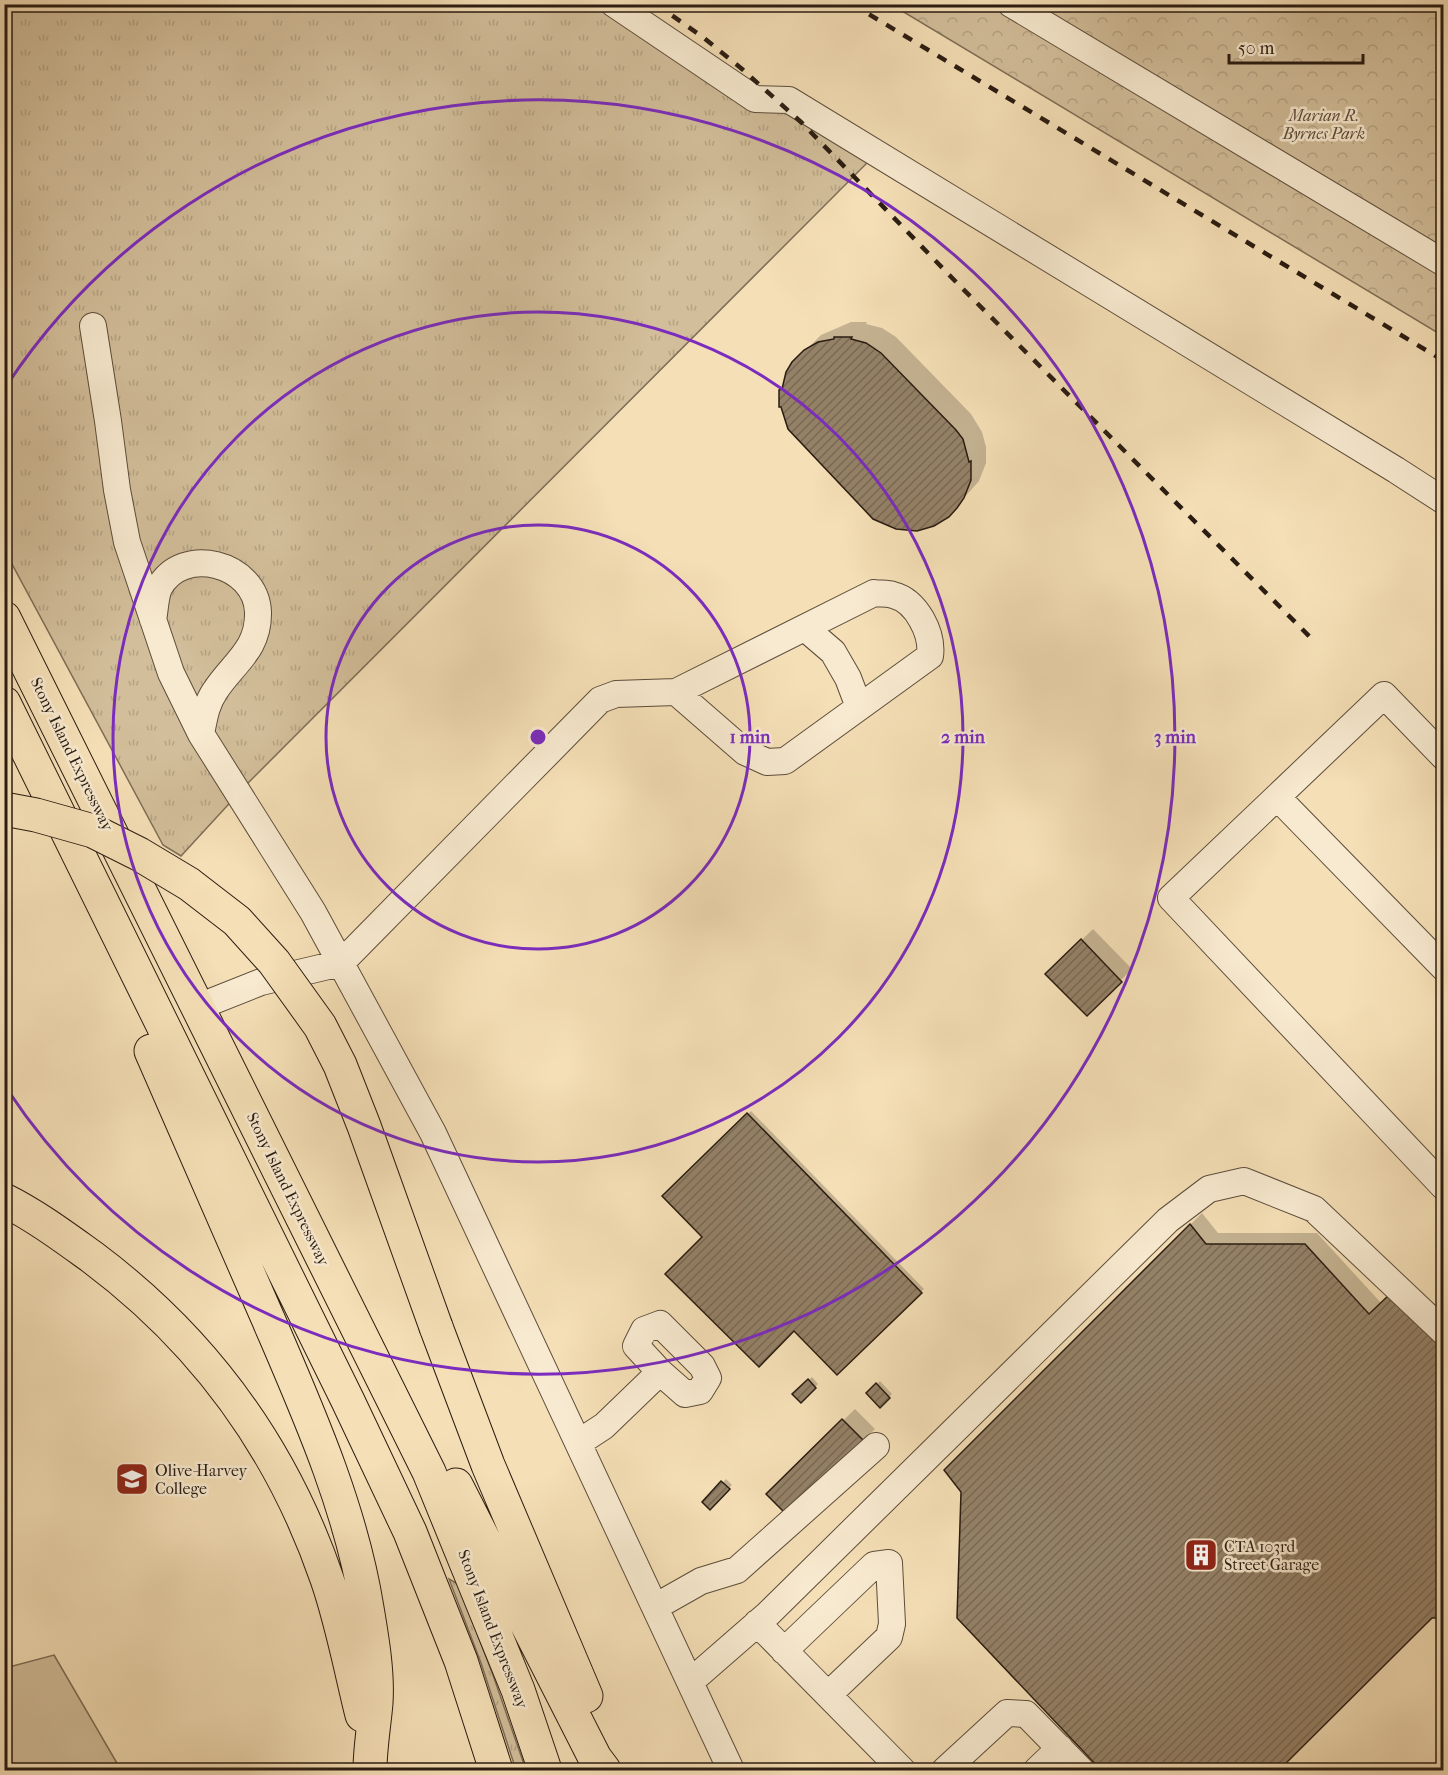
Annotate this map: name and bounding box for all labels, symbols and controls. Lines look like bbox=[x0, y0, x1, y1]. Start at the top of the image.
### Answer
scale bar bbox=[1229, 27, 1362, 65]
text: 50 m bbox=[1238, 38, 1275, 59]
park label: Marian R. Byrnes Park bbox=[1282, 106, 1365, 143]
street label: Stony Island Expressway bbox=[27, 674, 118, 834]
centre of rings bbox=[528, 727, 548, 747]
text: 1 min bbox=[729, 727, 771, 748]
text: 2 min bbox=[941, 727, 985, 748]
text: 3 min bbox=[1154, 727, 1197, 748]
street label: Stony Island Expressway bbox=[243, 1109, 334, 1269]
school or university icon: Olive-Harvey College bbox=[114, 1461, 150, 1497]
place label: Olive-Harvey College bbox=[155, 1461, 248, 1498]
building icon: CTA 103rd Street Garage bbox=[1183, 1537, 1219, 1573]
place label: CTA 103rd Street Garage bbox=[1224, 1537, 1319, 1574]
street label: Stony Island Expressway bbox=[454, 1547, 532, 1712]

